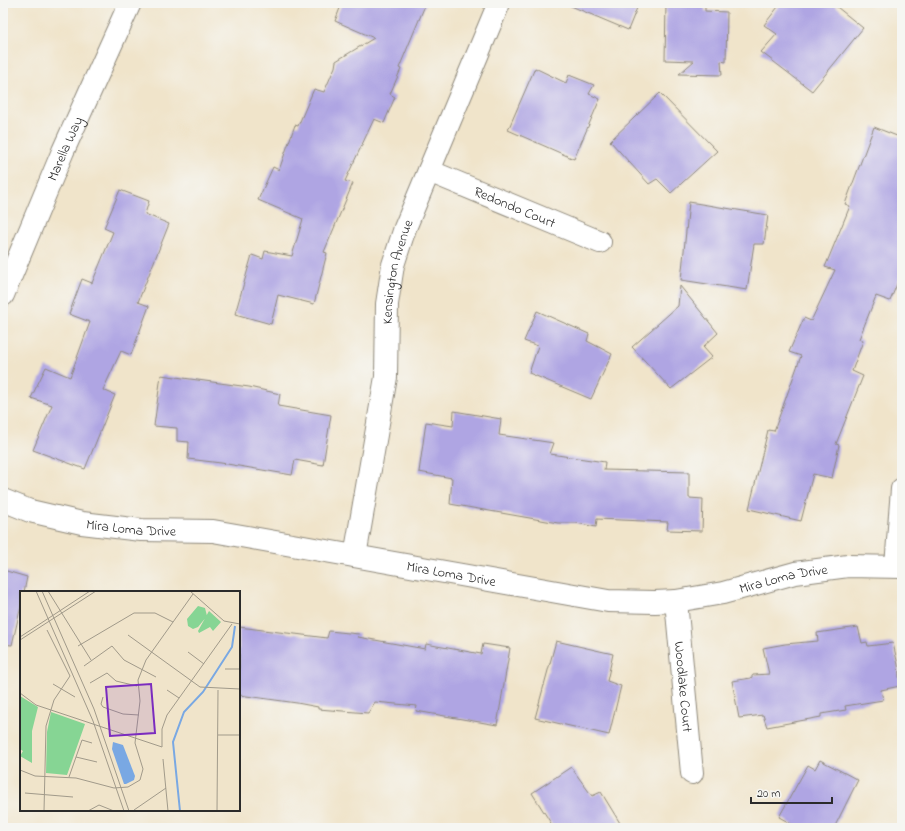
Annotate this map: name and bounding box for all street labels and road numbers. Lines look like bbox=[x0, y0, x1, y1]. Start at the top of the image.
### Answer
street label: Marella Way bbox=[43, 113, 90, 185]
street label: Redondo Court bbox=[470, 182, 559, 234]
street label: Kensington Avenue bbox=[378, 216, 420, 324]
street label: Mira Loma Drive bbox=[85, 515, 177, 542]
street label: Mira Loma Drive bbox=[405, 557, 498, 593]
street label: Mira Loma Drive bbox=[737, 560, 830, 600]
street label: Woodlake Court bbox=[668, 640, 697, 733]

